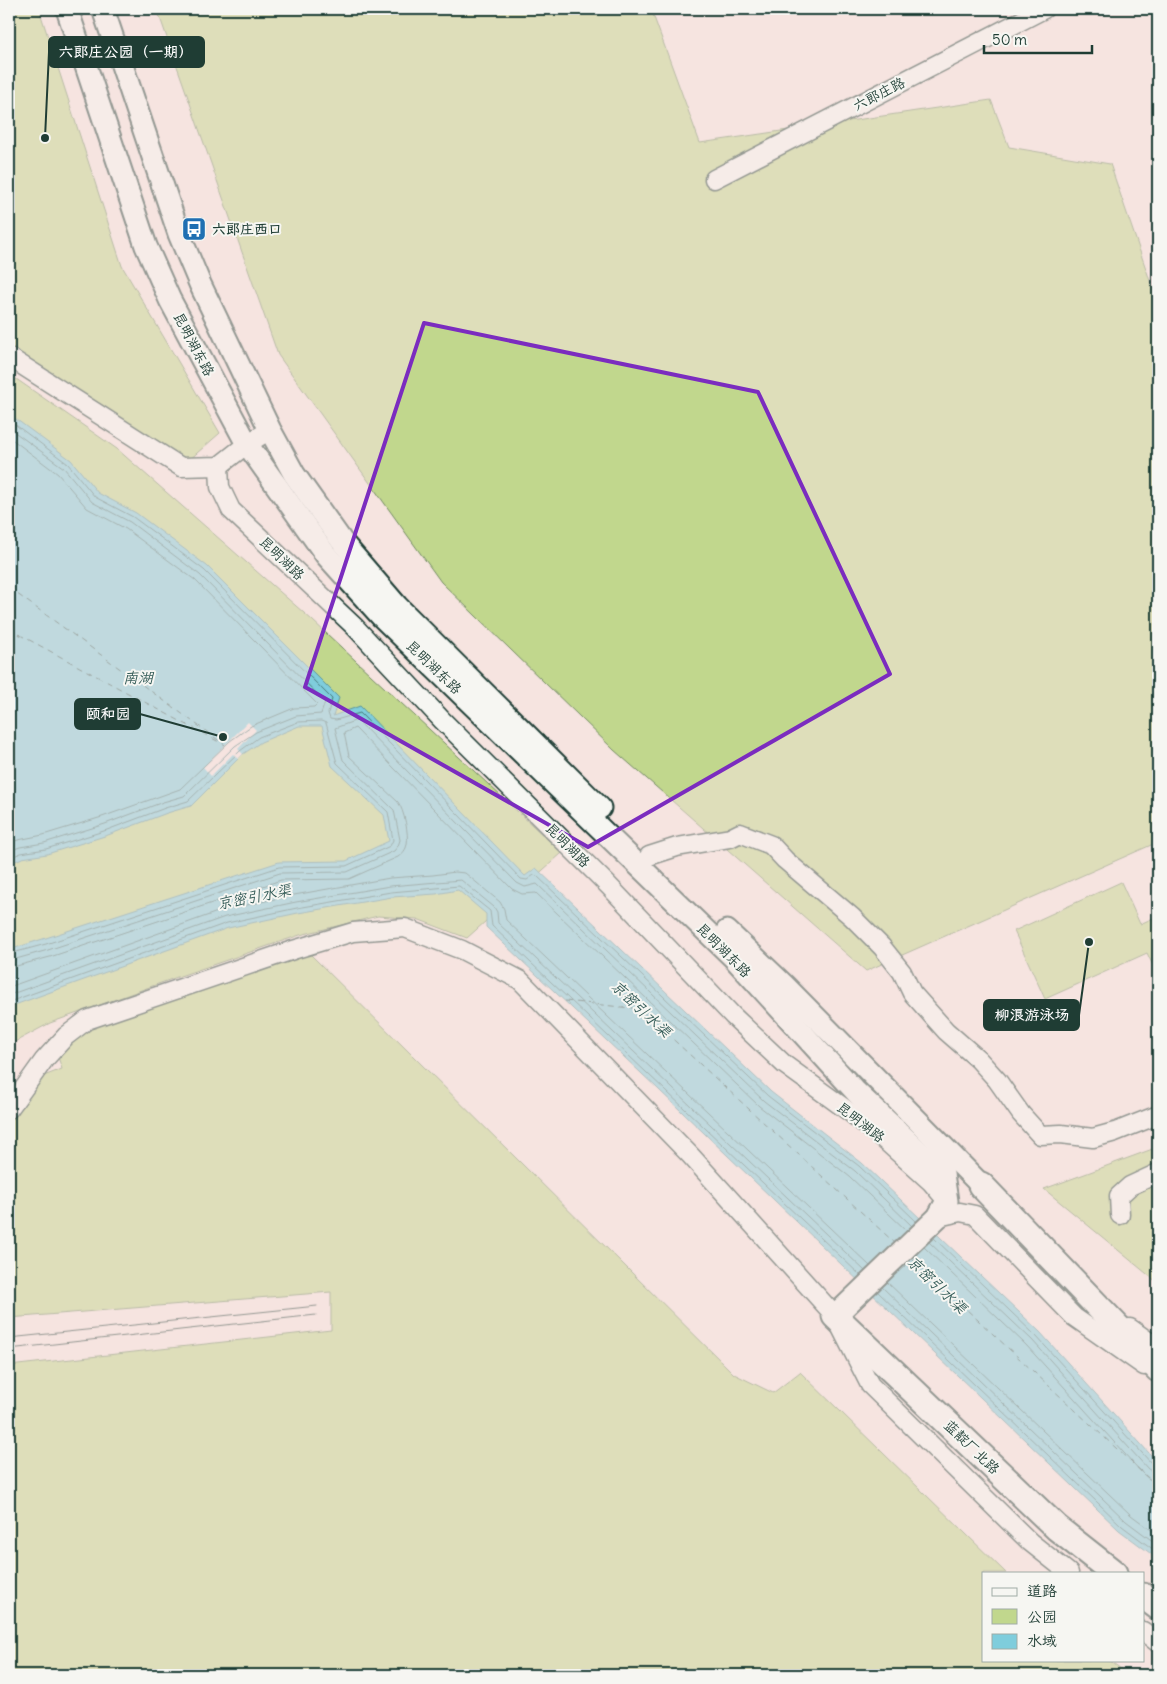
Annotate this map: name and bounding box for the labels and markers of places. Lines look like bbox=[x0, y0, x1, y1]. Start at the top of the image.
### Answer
callout: 六郎庄公园（一期） bbox=[49, 37, 204, 67]
bus stop icon: 六郎庄西口 bbox=[181, 216, 207, 242]
place label: 六郎庄西口 bbox=[212, 220, 282, 238]
callout: 颐和园 bbox=[75, 699, 140, 729]
callout: 柳浪游泳场 bbox=[984, 1000, 1079, 1030]

